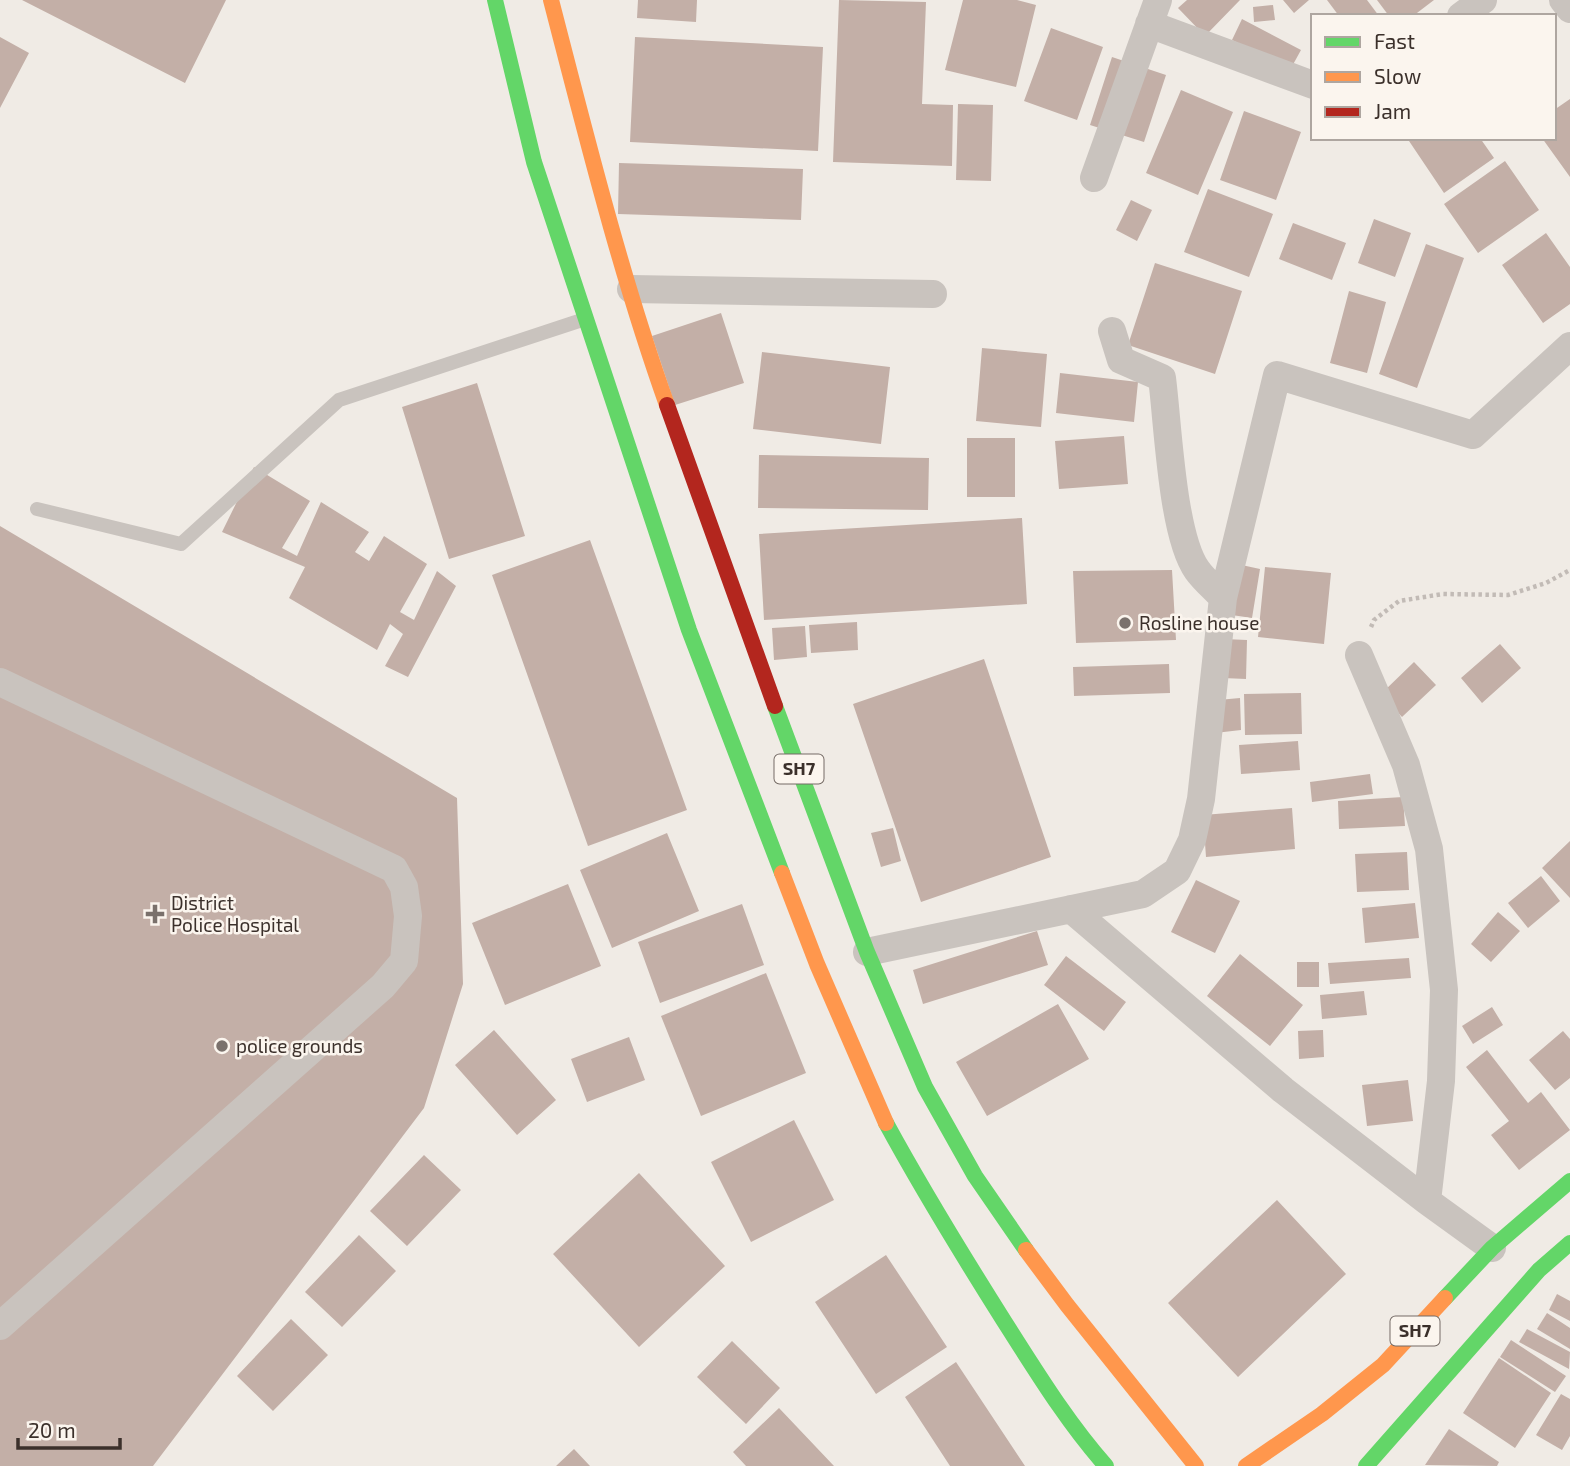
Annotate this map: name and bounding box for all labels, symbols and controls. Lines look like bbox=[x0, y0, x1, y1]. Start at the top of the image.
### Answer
legend bbox=[1311, 14, 1556, 140]
text: Fast bbox=[1374, 28, 1415, 53]
text: Slow bbox=[1374, 63, 1421, 88]
text: Jam bbox=[1374, 98, 1411, 123]
place label: Rosline house bbox=[1139, 611, 1259, 634]
marker: Rosline house bbox=[1117, 615, 1133, 631]
road number: SH7 bbox=[774, 754, 824, 784]
place label: District Police Hospital bbox=[171, 891, 299, 936]
marker: District Police Hospital bbox=[145, 904, 165, 924]
place label: police grounds bbox=[236, 1034, 363, 1057]
marker: police grounds bbox=[214, 1038, 230, 1054]
road number: SH7 bbox=[1390, 1316, 1440, 1346]
scale bar bbox=[18, 1406, 119, 1450]
text: 20 m bbox=[28, 1417, 76, 1442]

